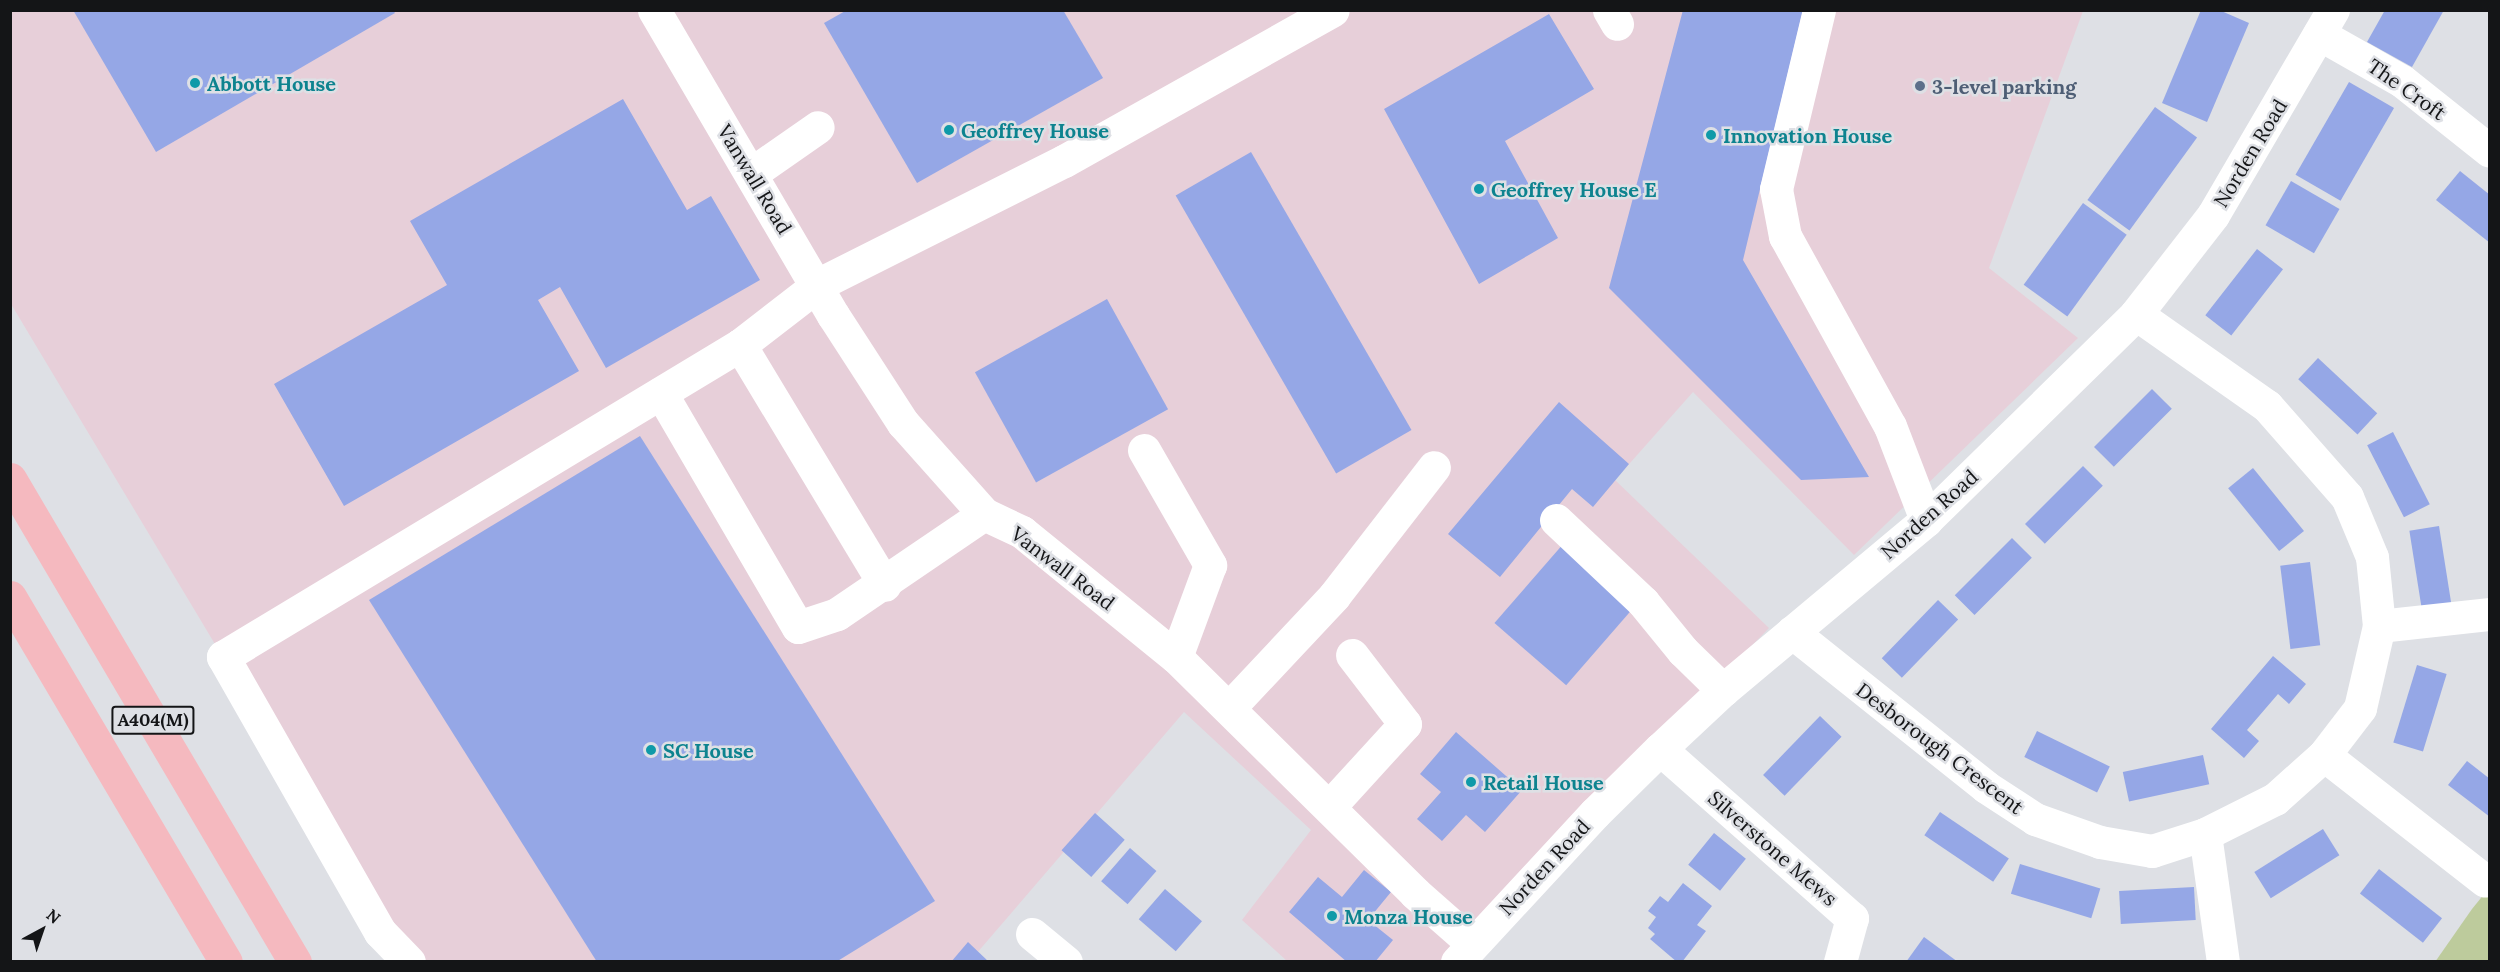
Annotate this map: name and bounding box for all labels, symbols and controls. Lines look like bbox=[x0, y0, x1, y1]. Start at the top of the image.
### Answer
street label: The Croft bbox=[2363, 53, 2451, 125]
place label: Abbott House bbox=[207, 71, 336, 95]
place label: 3-level parking bbox=[1932, 74, 2076, 98]
marker: Abbott House bbox=[188, 76, 202, 90]
marker: 3-level parking bbox=[1913, 79, 1927, 93]
street label: Norden Road bbox=[2208, 95, 2292, 211]
place label: Geoffrey House bbox=[961, 118, 1109, 142]
street label: Vanwall Road bbox=[713, 120, 797, 238]
marker: Geoffrey House bbox=[942, 123, 956, 137]
place label: Innovation House bbox=[1723, 123, 1892, 147]
marker: Innovation House bbox=[1704, 128, 1718, 142]
place label: Geoffrey House E bbox=[1491, 177, 1657, 201]
marker: Geoffrey House E bbox=[1472, 182, 1486, 196]
street label: Norden Road bbox=[1876, 464, 1982, 564]
street label: Vanwall Road bbox=[1007, 521, 1119, 615]
street label: Desborough Crescent bbox=[1852, 677, 2028, 819]
road number: A404(M) bbox=[111, 705, 195, 735]
place label: SC House bbox=[663, 738, 754, 762]
marker: SC House bbox=[644, 743, 658, 757]
place label: Retail House bbox=[1483, 770, 1604, 794]
marker: Retail House bbox=[1464, 775, 1478, 789]
street label: Silverstone Mews bbox=[1704, 786, 1842, 910]
street label: Norden Road bbox=[1494, 814, 1594, 920]
north arrow bbox=[12, 900, 72, 960]
place label: Monza House bbox=[1344, 904, 1473, 928]
text: N bbox=[42, 905, 65, 928]
marker: Monza House bbox=[1325, 909, 1339, 923]

